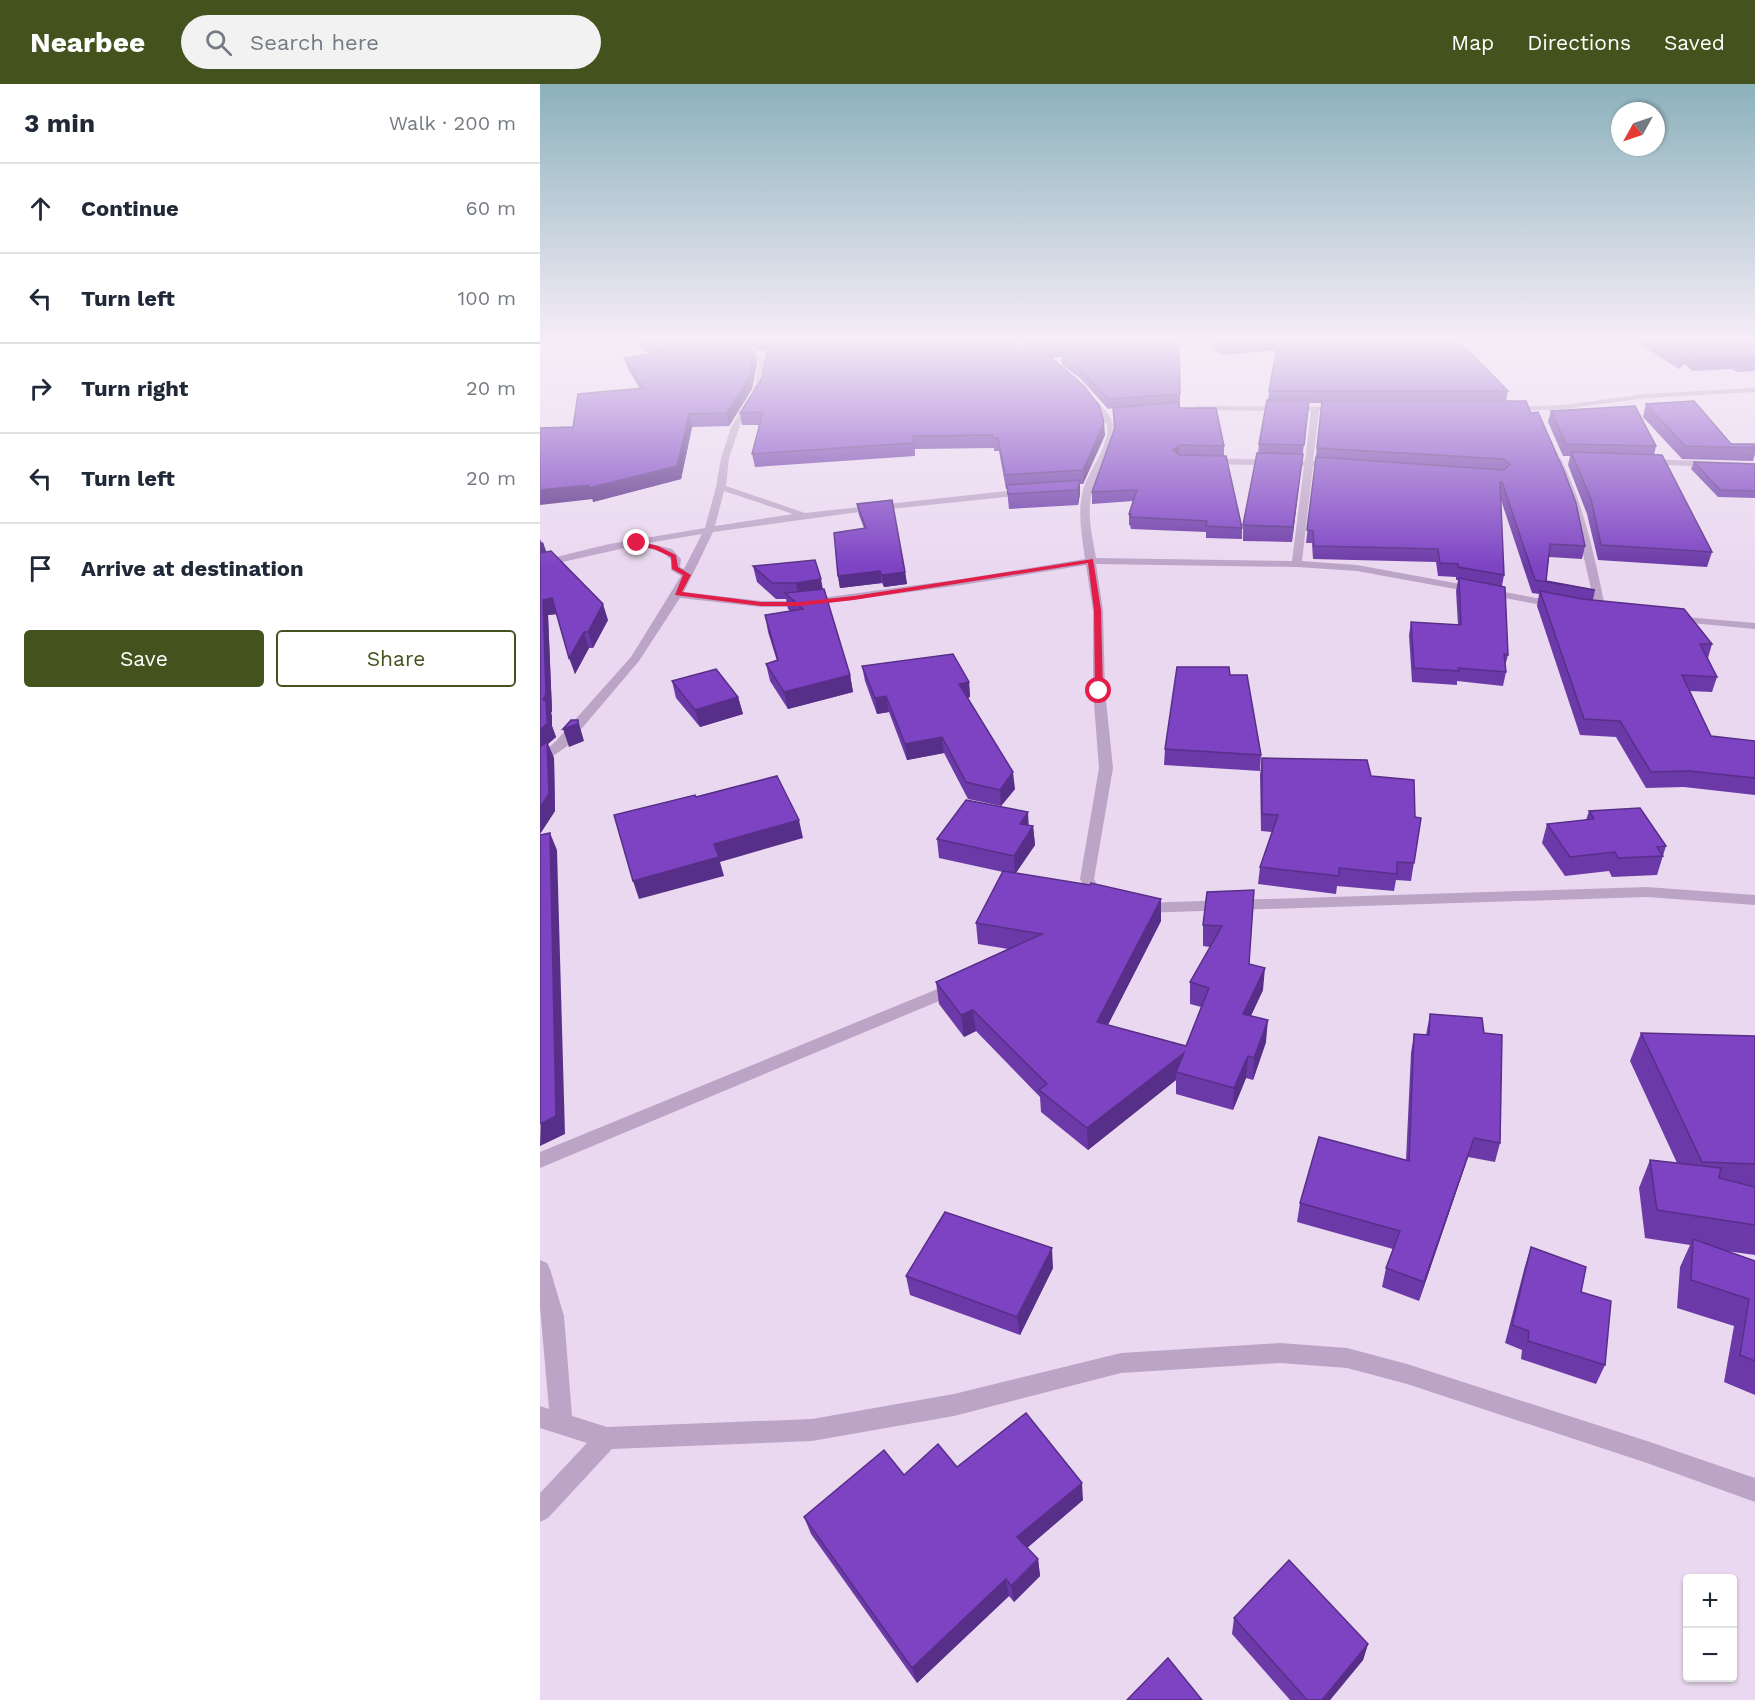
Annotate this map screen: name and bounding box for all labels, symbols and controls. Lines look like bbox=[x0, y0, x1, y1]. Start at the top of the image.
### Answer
search box bbox=[181, 15, 601, 69]
text: Nearbee bbox=[30, 26, 145, 59]
icon: search bbox=[202, 26, 235, 59]
text: Search here bbox=[250, 30, 379, 55]
text: Map bbox=[1451, 30, 1494, 55]
text: Directions bbox=[1527, 30, 1631, 55]
text: Saved bbox=[1664, 30, 1725, 55]
north arrow bbox=[1611, 102, 1665, 156]
text: 3 min bbox=[24, 108, 95, 138]
text: Walk · 200 m bbox=[389, 111, 516, 135]
icon: ahead bbox=[24, 192, 57, 225]
text: Continue bbox=[81, 196, 179, 221]
text: 60 m bbox=[466, 196, 516, 220]
icon: left bbox=[24, 282, 57, 315]
text: Turn left bbox=[81, 286, 175, 311]
text: 100 m bbox=[457, 286, 516, 310]
icon: right bbox=[24, 372, 57, 405]
text: Turn right bbox=[81, 376, 188, 401]
text: 20 m bbox=[466, 376, 516, 400]
icon: left bbox=[24, 462, 57, 495]
text: Turn left bbox=[81, 466, 175, 491]
text: 20 m bbox=[466, 466, 516, 490]
route end bbox=[623, 529, 649, 555]
icon: arrive bbox=[24, 552, 57, 585]
text: Arrive at destination bbox=[81, 556, 304, 581]
button: Save bbox=[24, 630, 264, 687]
button: Share bbox=[276, 630, 516, 687]
route start bbox=[1085, 677, 1111, 703]
map controls bbox=[1683, 1574, 1737, 1682]
button: + bbox=[1683, 1574, 1737, 1628]
button: − bbox=[1683, 1628, 1737, 1682]

